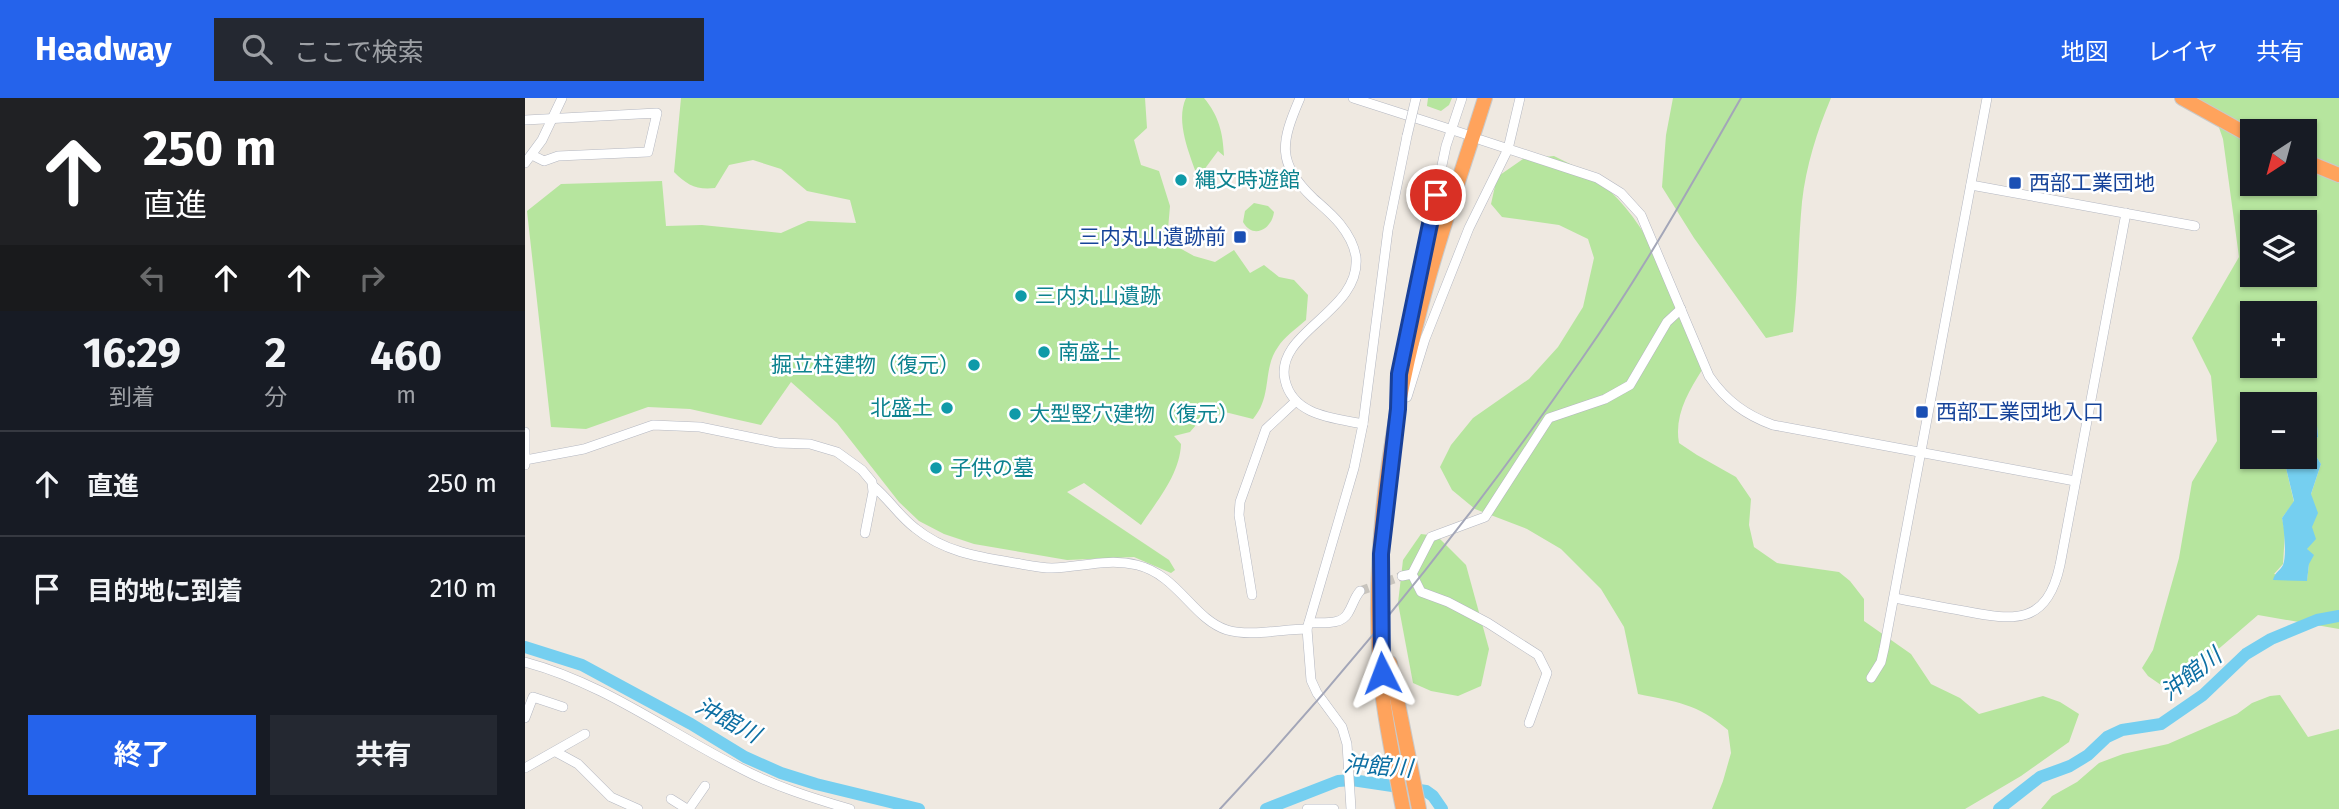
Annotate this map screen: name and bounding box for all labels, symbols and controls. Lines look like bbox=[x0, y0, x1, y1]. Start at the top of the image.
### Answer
search box bbox=[214, 18, 704, 81]
text: Headway bbox=[35, 29, 172, 69]
icon: search bbox=[238, 30, 276, 68]
text: ここで検索 bbox=[294, 37, 424, 68]
text: 地図 bbox=[2061, 38, 2109, 66]
text: レイヤ bbox=[2147, 38, 2218, 66]
text: 共有 bbox=[2256, 38, 2304, 66]
text: 250 m bbox=[143, 119, 276, 178]
north arrow bbox=[2240, 119, 2317, 196]
map controls bbox=[2240, 119, 2317, 469]
icon: ahead bbox=[28, 126, 119, 217]
pin bbox=[1406, 165, 1466, 225]
place label: 縄文時遊館 bbox=[1195, 167, 1300, 193]
place label: 西部工業団地 bbox=[2029, 170, 2155, 196]
marker: 縄文時遊館 bbox=[1173, 172, 1189, 188]
marker: 西部工業団地 bbox=[2007, 175, 2023, 191]
icon: arrive bbox=[1417, 176, 1455, 214]
text: 直進 bbox=[143, 186, 207, 224]
button: layers bbox=[2240, 210, 2317, 287]
place label: 三内丸山遺跡前 bbox=[1079, 224, 1226, 250]
marker: 三内丸山遺跡前 bbox=[1232, 229, 1248, 245]
icon: left bbox=[134, 259, 172, 297]
icon: ahead bbox=[207, 259, 245, 297]
icon: ahead bbox=[280, 259, 318, 297]
icon: right bbox=[353, 259, 391, 297]
place label: 三内丸山遺跡 bbox=[1035, 283, 1161, 309]
marker: 三内丸山遺跡 bbox=[1013, 288, 1029, 304]
button: + bbox=[2240, 301, 2317, 378]
text: 16:29 bbox=[83, 328, 181, 378]
text: 2 bbox=[265, 328, 286, 378]
text: 460 bbox=[370, 331, 442, 381]
place label: 南盛土 bbox=[1058, 339, 1121, 365]
marker: 南盛土 bbox=[1036, 344, 1052, 360]
place label: 掘立柱建物（復元） bbox=[771, 352, 960, 378]
marker: 掘立柱建物（復元） bbox=[966, 357, 982, 373]
text: m bbox=[396, 381, 416, 409]
text: 到着 bbox=[109, 383, 155, 411]
text: 分 bbox=[264, 383, 287, 411]
button: − bbox=[2240, 392, 2317, 469]
place label: 北盛土 bbox=[870, 395, 933, 421]
place label: 西部工業団地入口 bbox=[1936, 399, 2104, 425]
marker: 北盛土 bbox=[939, 400, 955, 416]
place label: 大型竪穴建物（復元） bbox=[1029, 401, 1239, 427]
marker: 西部工業団地入口 bbox=[1914, 404, 1930, 420]
marker: 大型竪穴建物（復元） bbox=[1007, 406, 1023, 422]
place label: 子供の墓 bbox=[950, 455, 1034, 481]
marker: 子供の墓 bbox=[928, 460, 944, 476]
icon: ahead bbox=[28, 465, 66, 503]
text: 250 m bbox=[427, 468, 497, 499]
text: 直進 bbox=[87, 471, 139, 502]
icon: arrive bbox=[28, 570, 66, 608]
text: 210 m bbox=[430, 573, 497, 604]
text: 目的地に到着 bbox=[87, 576, 243, 607]
position arrow bbox=[1345, 636, 1419, 710]
water label: 沖館川 bbox=[2155, 640, 2229, 706]
water label: 沖館川 bbox=[691, 691, 768, 750]
button: 終了 bbox=[28, 715, 256, 795]
button: 共有 bbox=[270, 715, 497, 795]
water label: 沖館川 bbox=[1343, 750, 1416, 783]

